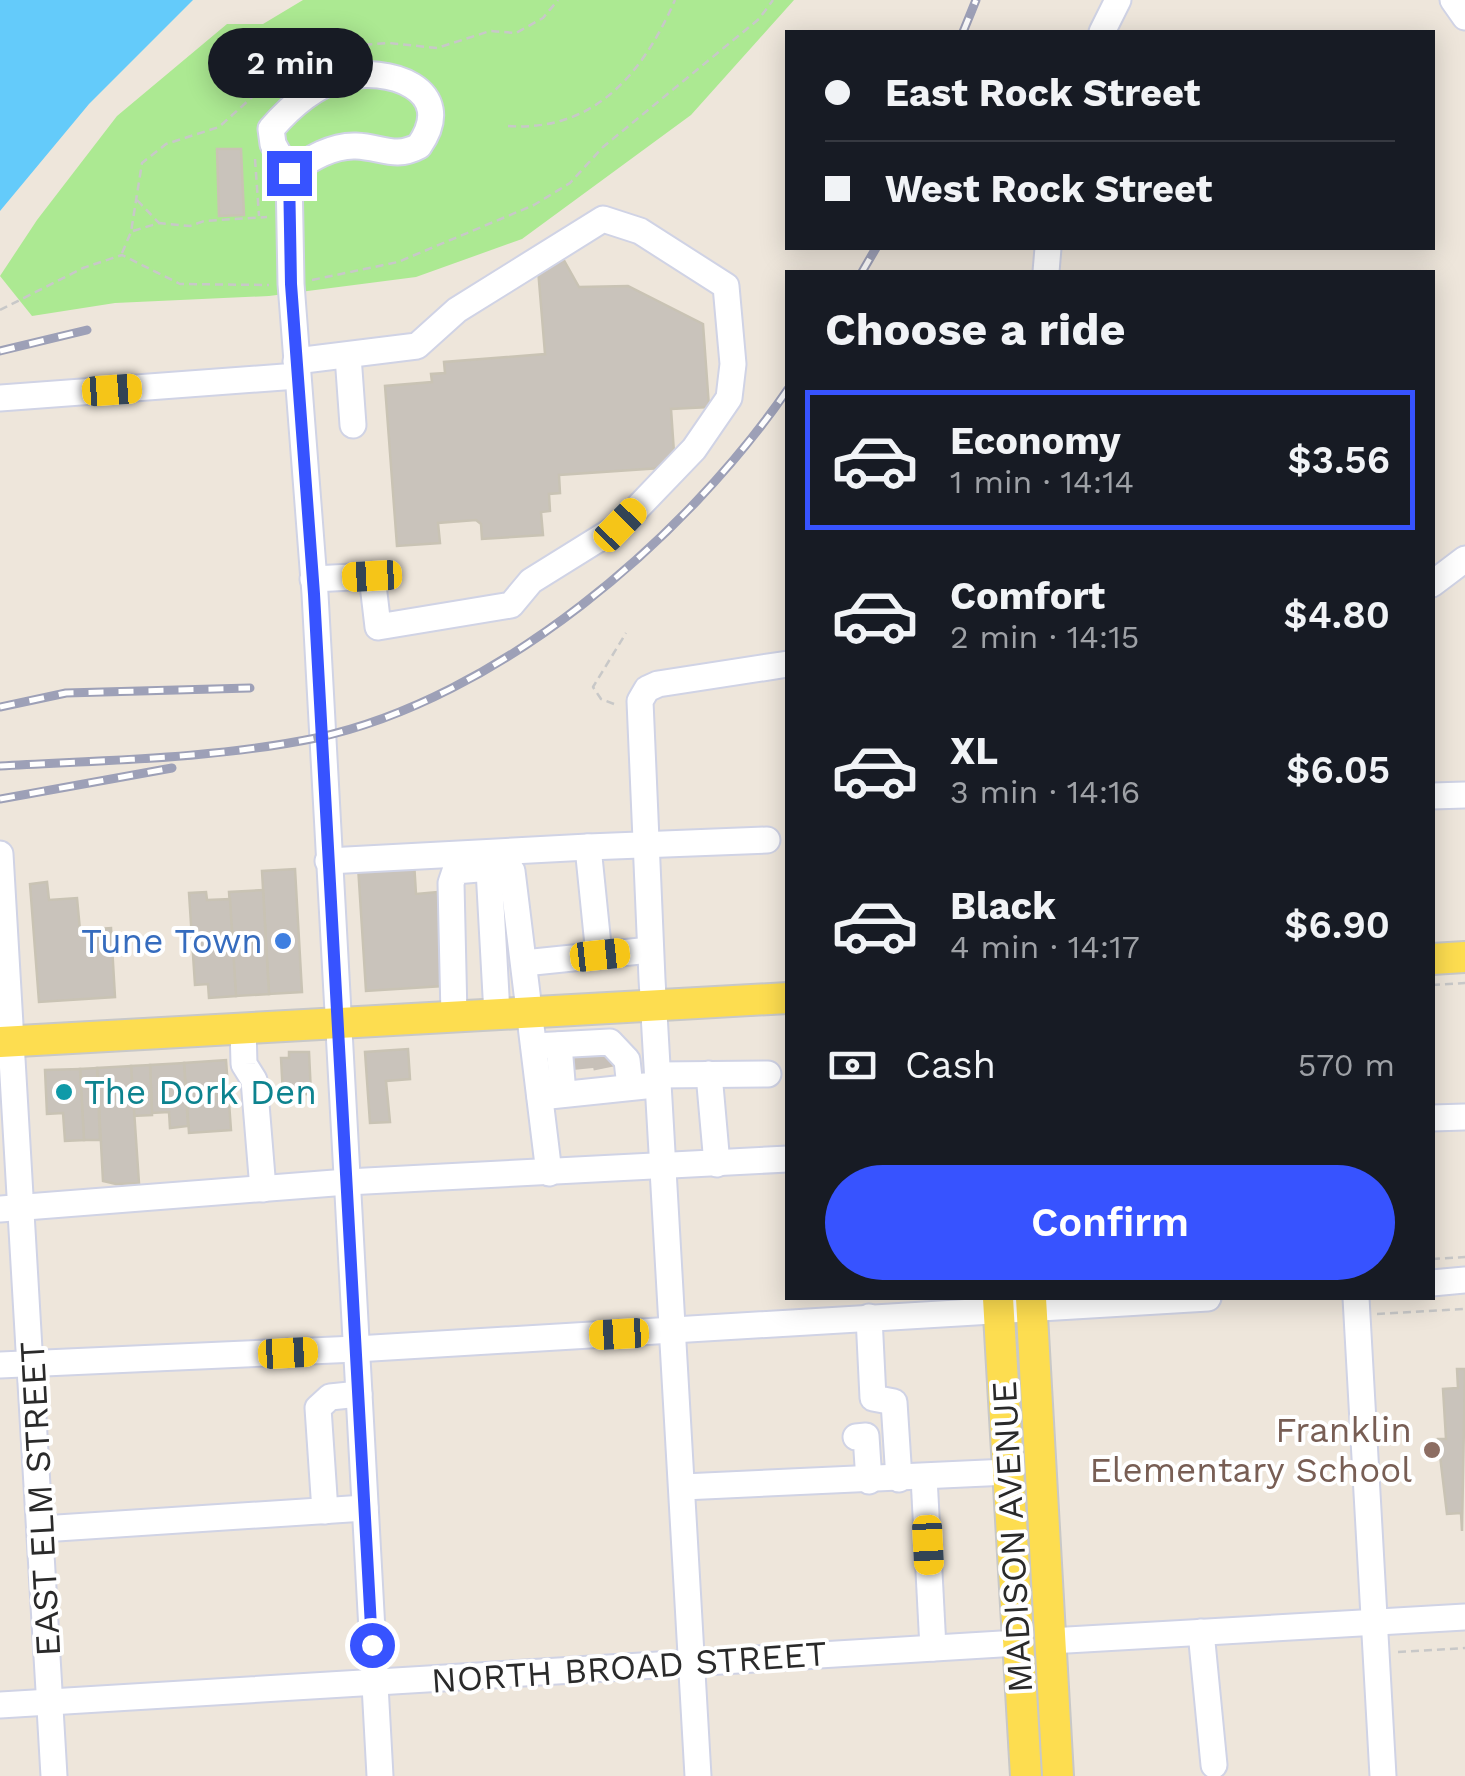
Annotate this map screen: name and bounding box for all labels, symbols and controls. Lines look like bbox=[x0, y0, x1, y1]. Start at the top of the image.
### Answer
callout: 2 min bbox=[206, 28, 372, 98]
text: 2 min bbox=[247, 44, 334, 82]
text: East Rock Street bbox=[885, 71, 1200, 115]
route end bbox=[267, 151, 312, 196]
text: West Rock Street bbox=[885, 167, 1212, 211]
text: Choose a ride bbox=[825, 303, 1125, 356]
car bbox=[81, 373, 143, 407]
icon: car bbox=[830, 415, 920, 505]
text: Economy bbox=[950, 419, 1121, 463]
text: $3.56 bbox=[1287, 438, 1390, 482]
text: 1 min · 14:14 bbox=[950, 463, 1134, 501]
car bbox=[588, 493, 652, 557]
car bbox=[341, 559, 403, 593]
icon: car bbox=[830, 570, 920, 660]
text: Comfort bbox=[950, 574, 1105, 618]
text: $4.80 bbox=[1284, 593, 1390, 637]
text: 2 min · 14:15 bbox=[950, 618, 1139, 656]
icon: car bbox=[830, 725, 920, 815]
text: XL bbox=[950, 729, 998, 773]
text: $6.05 bbox=[1286, 748, 1390, 792]
text: 3 min · 14:16 bbox=[950, 773, 1140, 811]
icon: car bbox=[830, 880, 920, 970]
text: Black bbox=[950, 884, 1056, 928]
text: $6.90 bbox=[1284, 903, 1390, 947]
place label: Tune Town bbox=[81, 920, 263, 962]
text: 4 min · 14:17 bbox=[950, 928, 1140, 966]
marker: Tune Town bbox=[272, 930, 294, 952]
car bbox=[569, 937, 631, 973]
icon: cash bbox=[825, 1038, 880, 1093]
text: Cash bbox=[905, 1043, 996, 1087]
text: 570 m bbox=[1298, 1046, 1395, 1084]
place label: The Dork Den bbox=[84, 1071, 317, 1113]
marker: The Dork Den bbox=[53, 1081, 75, 1103]
button: Confirm bbox=[825, 1165, 1395, 1280]
car bbox=[588, 1317, 650, 1351]
car bbox=[257, 1336, 319, 1370]
street label: EAST ELM STREET bbox=[11, 1340, 69, 1658]
street label: MADISON AVENUE bbox=[983, 1380, 1041, 1694]
place label: Franklin Elementary School bbox=[1090, 1409, 1412, 1491]
marker: Franklin Elementary School bbox=[1421, 1439, 1443, 1461]
car bbox=[911, 1514, 945, 1576]
route start bbox=[350, 1623, 395, 1668]
street label: NORTH BROAD STREET bbox=[430, 1632, 828, 1702]

